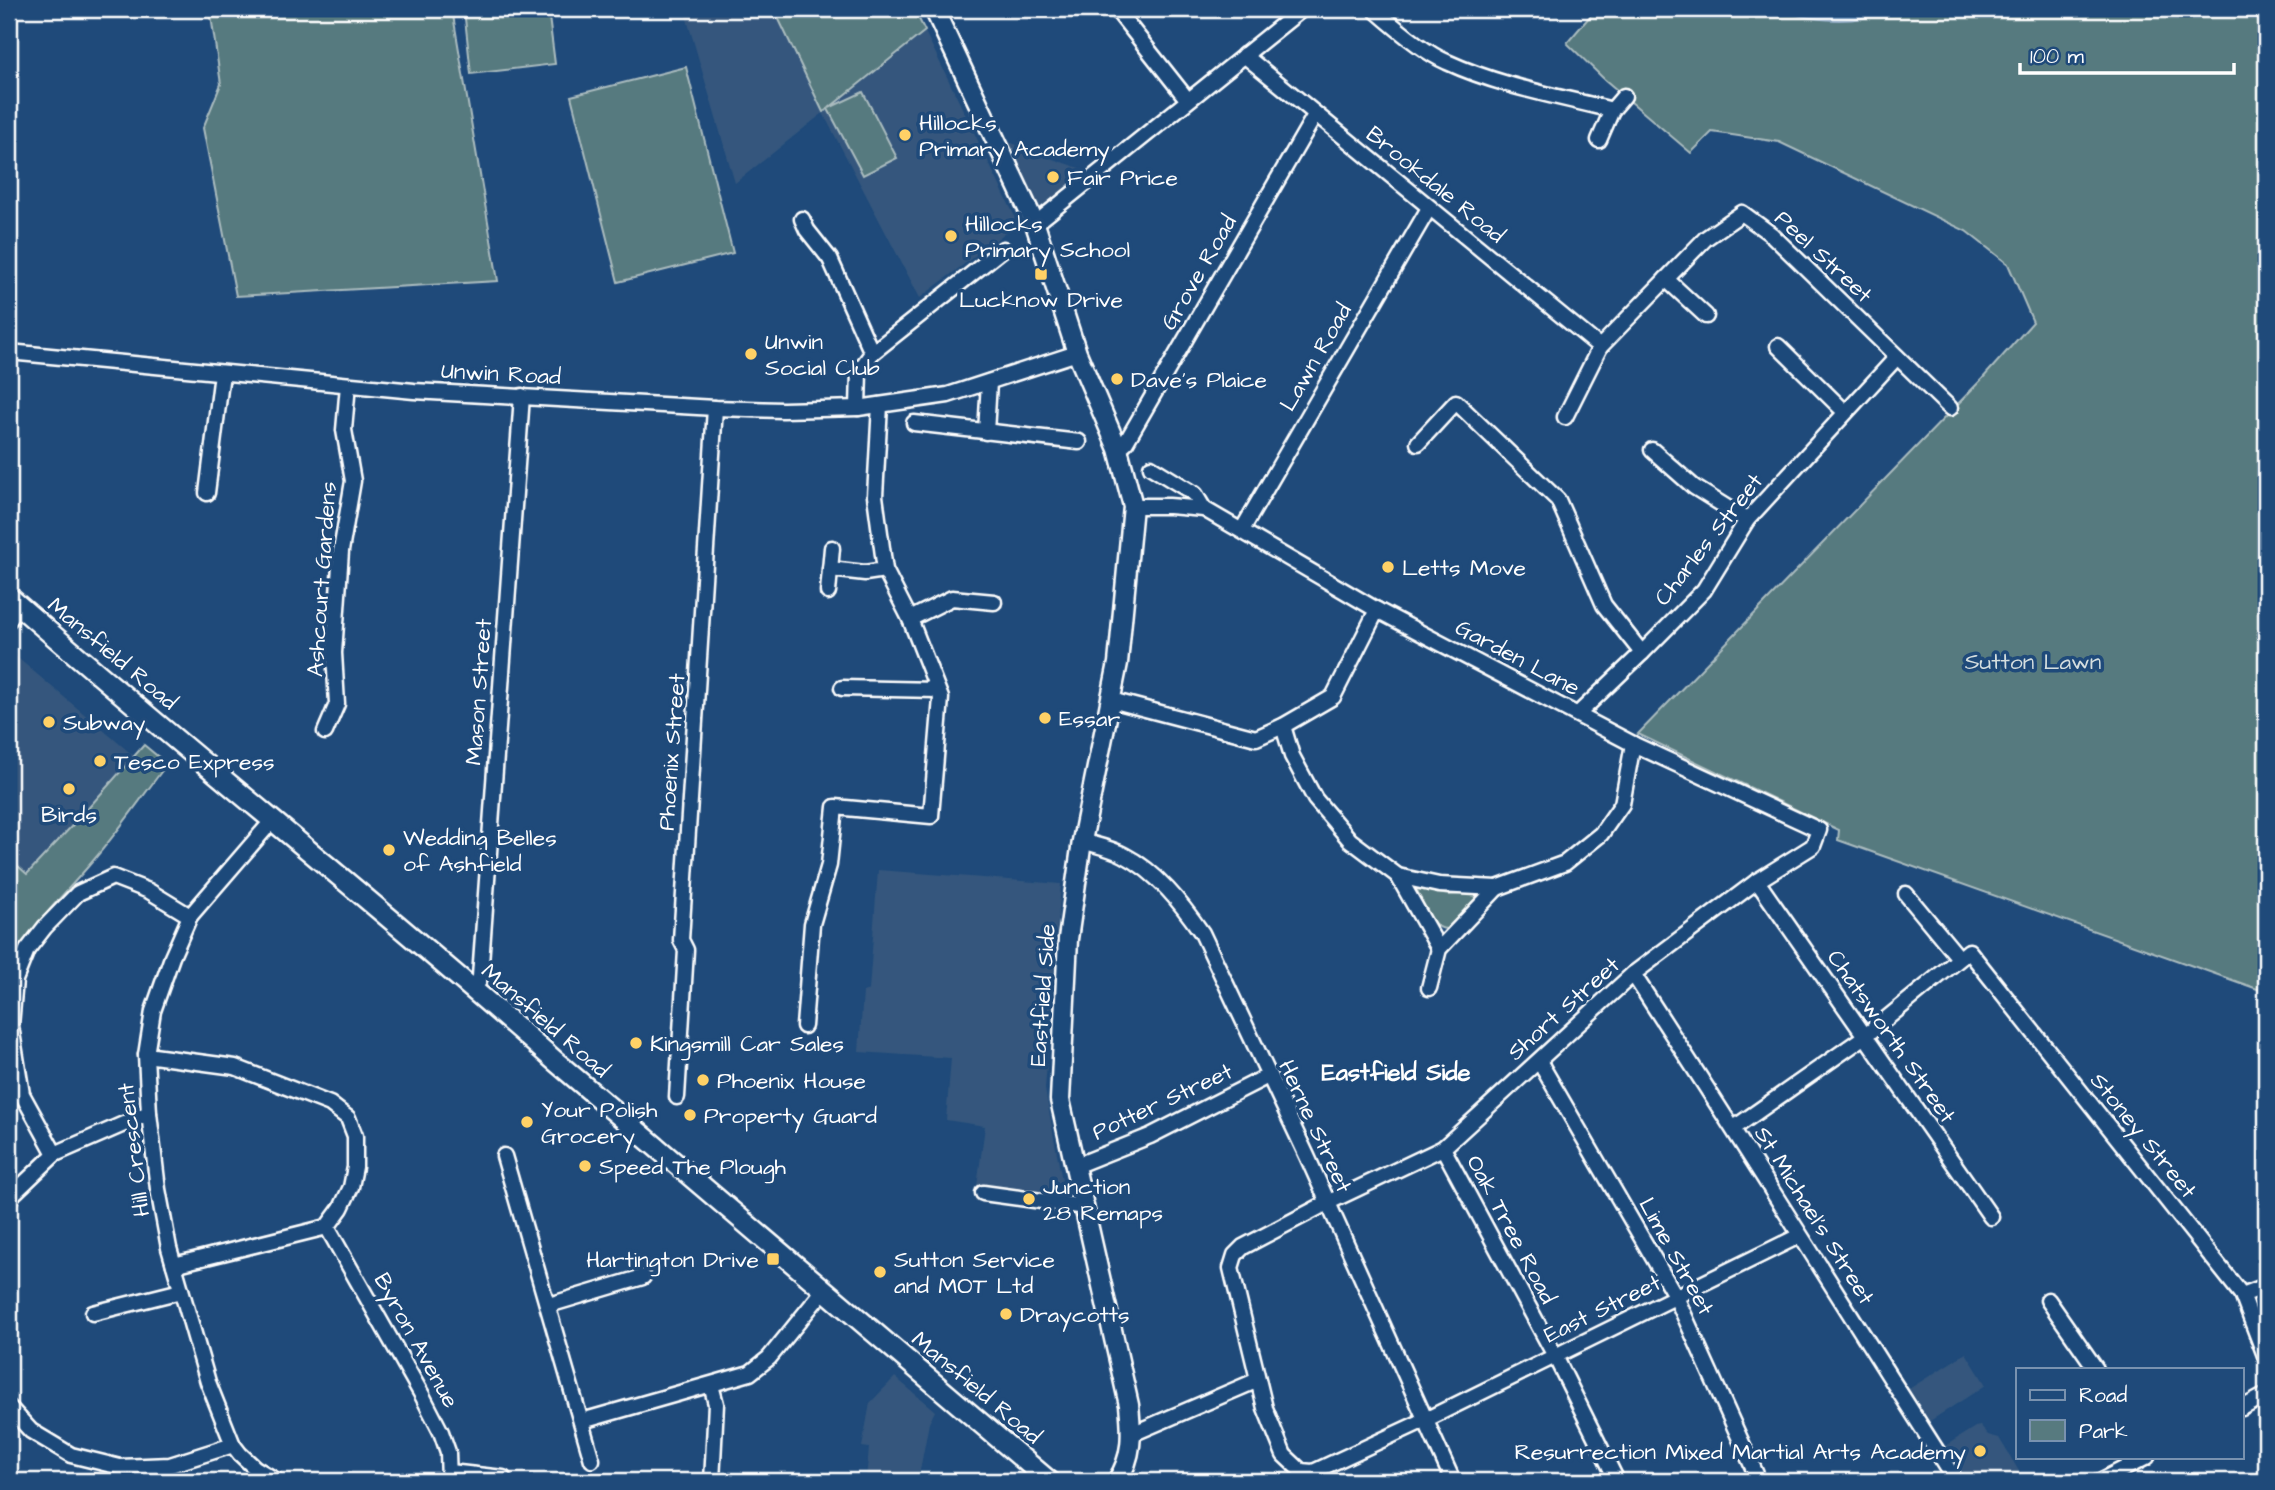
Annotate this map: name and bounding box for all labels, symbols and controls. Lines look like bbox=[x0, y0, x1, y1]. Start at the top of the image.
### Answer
scale bar bbox=[2020, 32, 2233, 76]
text: 100 m bbox=[2030, 42, 2085, 71]
place label: Hillocks Primary Academy bbox=[919, 107, 1110, 166]
street label: Brookdale Road bbox=[1359, 119, 1512, 251]
marker: Hillocks Primary Academy bbox=[897, 127, 913, 143]
place label: Fair Price bbox=[1067, 162, 1178, 194]
marker: Fair Price bbox=[1045, 169, 1061, 185]
street label: Peel Street bbox=[1767, 203, 1880, 311]
place label: Hillocks Primary School bbox=[965, 208, 1130, 267]
street label: Grove Road bbox=[1153, 209, 1245, 336]
marker: Hillocks Primary School bbox=[943, 228, 959, 244]
marker: Lucknow Drive bbox=[1033, 266, 1049, 282]
place label: Lucknow Drive bbox=[959, 284, 1123, 316]
street label: Lawn Road bbox=[1272, 297, 1360, 417]
place label: Unwin Social Club bbox=[765, 326, 880, 384]
marker: Unwin Social Club bbox=[743, 346, 759, 362]
street label: Unwin Road bbox=[440, 355, 562, 393]
place label: Dave's Plaice bbox=[1131, 364, 1267, 396]
marker: Dave's Plaice bbox=[1109, 371, 1125, 387]
street label: Charles Street bbox=[1647, 466, 1771, 612]
street label: Ashcourt Gardens bbox=[299, 480, 345, 678]
place label: Letts Move bbox=[1402, 552, 1526, 584]
marker: Letts Move bbox=[1380, 559, 1396, 575]
street label: Mansfield Road bbox=[40, 590, 184, 718]
street label: Garden Lane bbox=[1450, 612, 1585, 704]
street label: Mason Street bbox=[458, 617, 500, 766]
park label: Sutton Lawn bbox=[1965, 646, 2101, 678]
street label: Phoenix Street bbox=[651, 672, 693, 832]
place label: Essar bbox=[1059, 703, 1120, 735]
place label: Subway bbox=[63, 707, 146, 740]
marker: Essar bbox=[1037, 710, 1053, 726]
marker: Subway bbox=[41, 714, 57, 730]
place label: Tesco Express bbox=[114, 746, 274, 778]
marker: Tesco Express bbox=[92, 753, 108, 769]
marker: Birds bbox=[61, 781, 77, 797]
place label: Birds bbox=[41, 799, 97, 831]
place label: Wedding Belles of Ashfield bbox=[403, 822, 557, 880]
marker: Wedding Belles of Ashfield bbox=[381, 842, 397, 858]
street label: Eastfield Side bbox=[1022, 923, 1064, 1067]
street label: Chatsworth Street bbox=[1819, 943, 1964, 1130]
street label: Short Street bbox=[1500, 949, 1627, 1068]
street label: Mansfield Road bbox=[474, 956, 617, 1086]
place label: Kingsmill Car Sales bbox=[650, 1028, 844, 1061]
marker: Kingsmill Car Sales bbox=[628, 1035, 644, 1051]
street label: Potter Street bbox=[1087, 1055, 1238, 1148]
street label: Herne Street bbox=[1270, 1055, 1360, 1199]
district label: Eastfield Side bbox=[1321, 1056, 1471, 1090]
place label: Phoenix House bbox=[717, 1065, 866, 1097]
street label: Stoney Street bbox=[2082, 1066, 2204, 1207]
marker: Phoenix House bbox=[695, 1072, 711, 1088]
street label: Hill Crescent bbox=[110, 1080, 158, 1219]
place label: Your Polish Grocery bbox=[541, 1094, 658, 1153]
place label: Property Guard bbox=[704, 1100, 877, 1133]
marker: Property Guard bbox=[682, 1107, 698, 1123]
marker: Your Polish Grocery bbox=[519, 1114, 535, 1130]
street label: St Michael's Street bbox=[1746, 1120, 1882, 1311]
street label: Oak Tree Road bbox=[1458, 1149, 1564, 1310]
place label: Speed The Plough bbox=[599, 1151, 787, 1184]
marker: Speed The Plough bbox=[577, 1158, 593, 1174]
place label: Junction 28 Remaps bbox=[1043, 1171, 1163, 1229]
marker: Junction 28 Remaps bbox=[1021, 1191, 1037, 1207]
street label: Lime Street bbox=[1631, 1192, 1722, 1322]
place label: Hartington Drive bbox=[586, 1244, 759, 1277]
place label: Sutton Service and MOT Ltd bbox=[894, 1244, 1055, 1302]
marker: Hartington Drive bbox=[765, 1251, 781, 1267]
marker: Sutton Service and MOT Ltd bbox=[872, 1264, 888, 1280]
street label: Byron Avenue bbox=[365, 1267, 466, 1414]
street label: East Street bbox=[1539, 1267, 1667, 1351]
place label: Draycotts bbox=[1020, 1299, 1130, 1332]
marker: Draycotts bbox=[998, 1306, 1014, 1322]
street label: Mansfield Road bbox=[904, 1324, 1048, 1452]
legend bbox=[2016, 1368, 2244, 1458]
text: Road bbox=[2079, 1381, 2127, 1410]
text: Park bbox=[2079, 1417, 2128, 1446]
place label: Resurrection Mixed Martial Arts Academy bbox=[1514, 1436, 1966, 1469]
marker: Resurrection Mixed Martial Arts Academy bbox=[1972, 1443, 1988, 1459]

